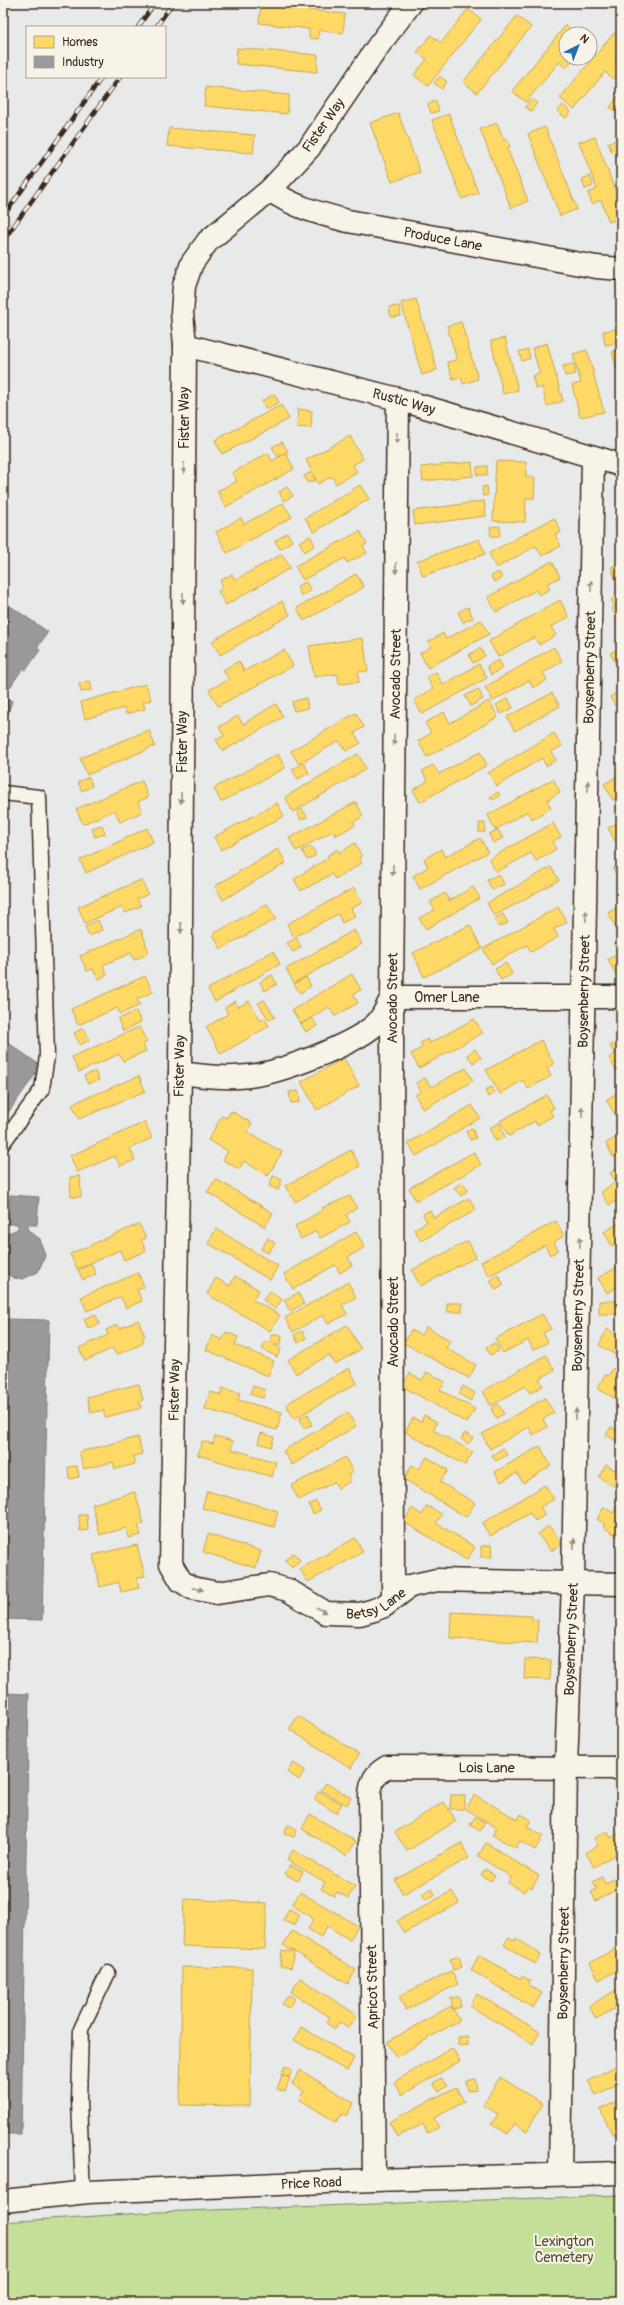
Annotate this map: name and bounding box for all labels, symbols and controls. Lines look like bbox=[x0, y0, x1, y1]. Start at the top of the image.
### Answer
legend bbox=[26, 26, 166, 78]
north arrow bbox=[558, 26, 598, 66]
text: N bbox=[577, 32, 592, 47]
text: Homes bbox=[62, 35, 98, 50]
text: Industry bbox=[62, 55, 104, 70]
street label: Fister Way bbox=[299, 95, 348, 156]
street label: Produce Lane bbox=[402, 223, 484, 255]
street label: Rustic Way bbox=[371, 385, 437, 419]
street label: Fister Way bbox=[176, 387, 193, 449]
one-way arrow bbox=[394, 432, 400, 445]
one-way arrow bbox=[181, 462, 187, 475]
one-way arrow bbox=[393, 562, 399, 575]
one-way arrow bbox=[588, 579, 594, 592]
one-way arrow bbox=[180, 592, 186, 605]
street label: Boysenberry Street bbox=[580, 610, 599, 724]
street label: Avocado Street bbox=[387, 628, 405, 720]
street label: Fister Way bbox=[174, 711, 191, 773]
one-way arrow bbox=[391, 734, 397, 747]
one-way arrow bbox=[585, 779, 591, 792]
one-way arrow bbox=[178, 792, 185, 804]
one-way arrow bbox=[390, 864, 396, 877]
one-way arrow bbox=[582, 910, 589, 922]
one-way arrow bbox=[178, 922, 184, 935]
street label: Boysenberry Street bbox=[575, 934, 594, 1048]
street label: Avocado Street bbox=[384, 952, 401, 1043]
street label: Omer Lane bbox=[414, 989, 479, 1006]
street label: Fister Way bbox=[170, 1035, 189, 1097]
one-way arrow bbox=[579, 1105, 585, 1118]
one-way arrow bbox=[577, 1235, 583, 1248]
street label: Boysenberry Street bbox=[569, 1258, 588, 1372]
street label: Avocado Street bbox=[385, 1276, 402, 1367]
street label: Fister Way bbox=[165, 1359, 184, 1421]
one-way arrow bbox=[573, 1408, 580, 1420]
one-way arrow bbox=[571, 1537, 577, 1550]
street label: Boysenberry Street bbox=[561, 1582, 582, 1696]
street label: Betsy Lane bbox=[346, 1584, 410, 1623]
one-way arrow bbox=[192, 1587, 204, 1593]
one-way arrow bbox=[315, 1606, 327, 1613]
street label: Lois Lane bbox=[458, 1759, 515, 1777]
street label: Boysenberry Street bbox=[554, 1906, 573, 2020]
street label: Apricot Street bbox=[363, 1944, 382, 2029]
street label: Price Road bbox=[280, 2173, 342, 2193]
park label: Lexington Cemetery bbox=[534, 2233, 594, 2266]

